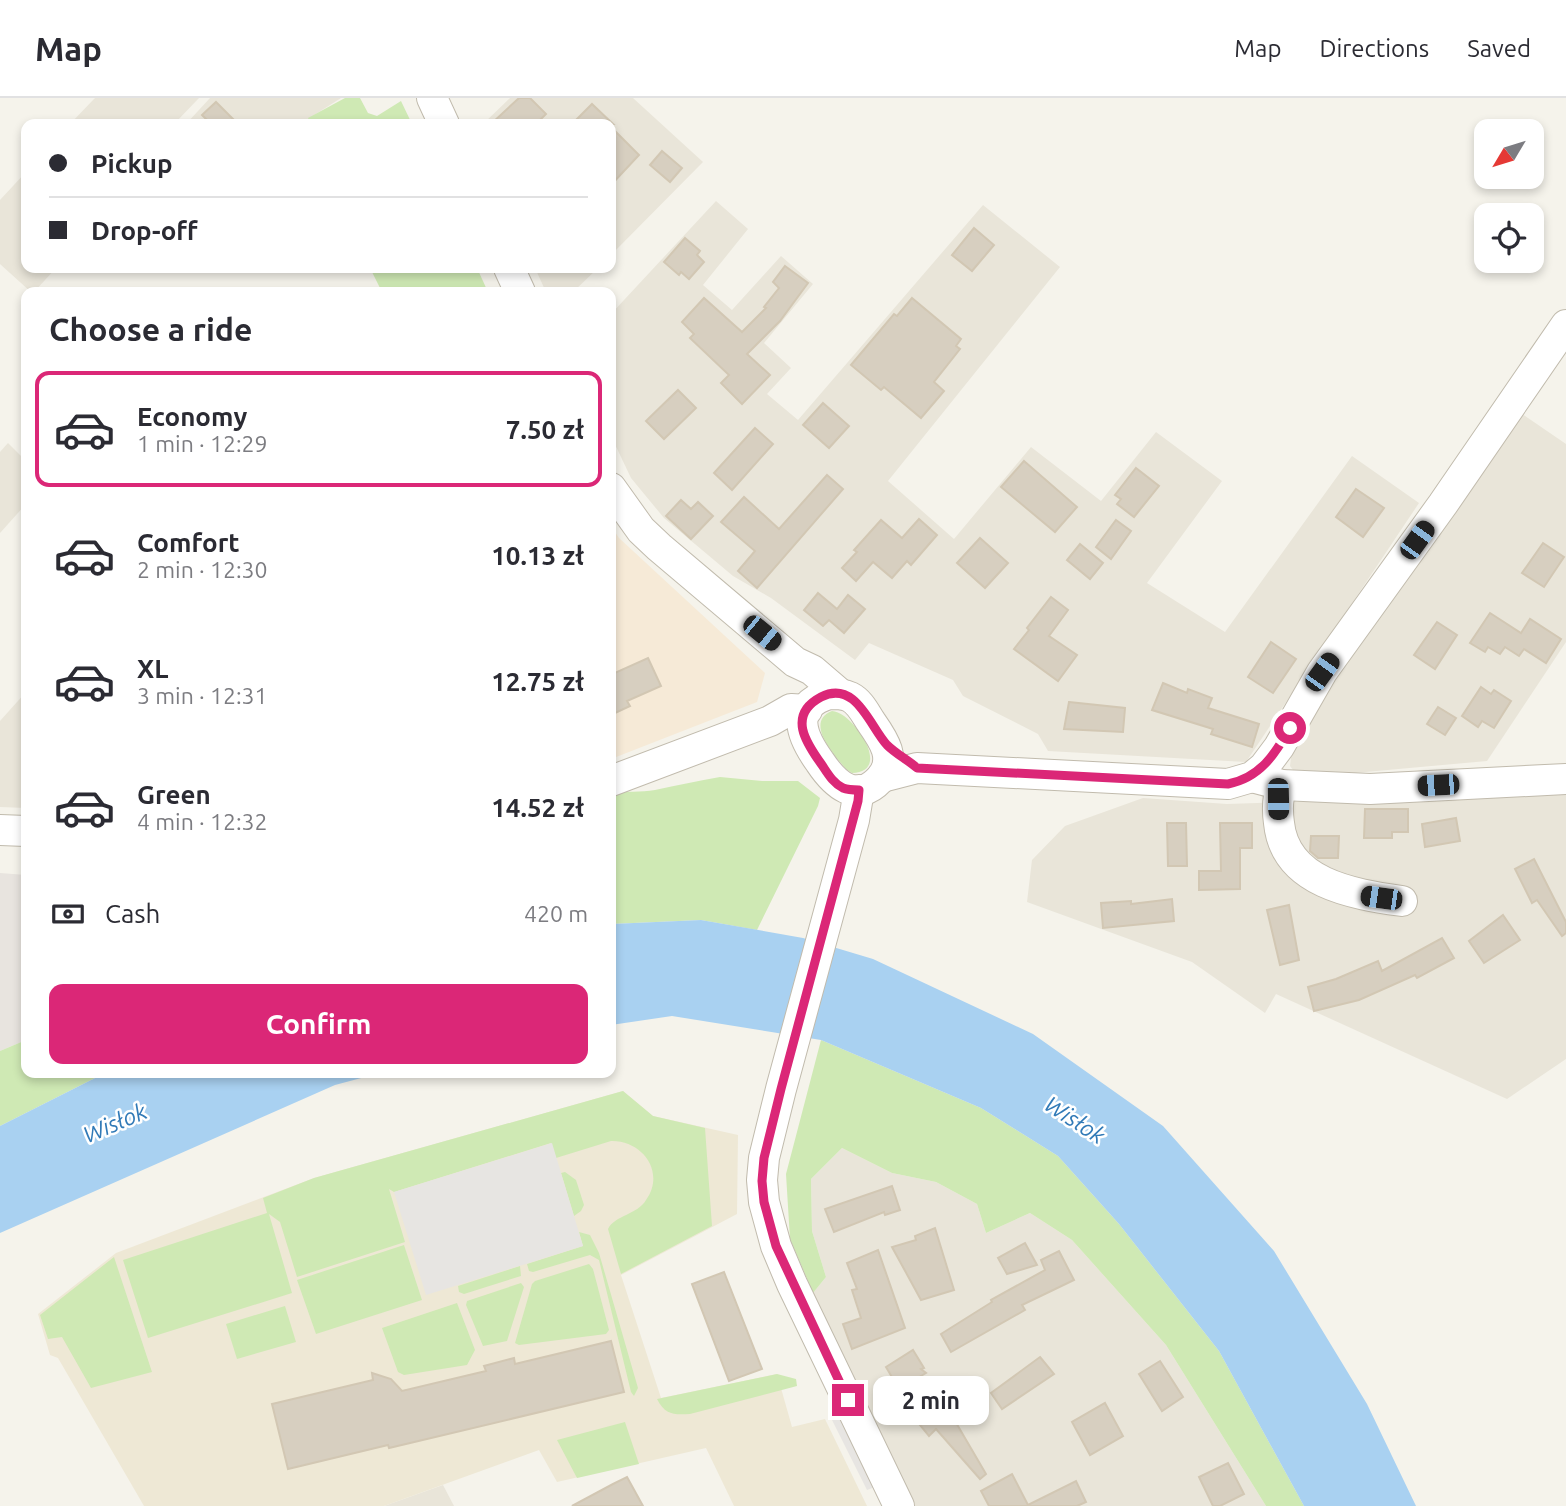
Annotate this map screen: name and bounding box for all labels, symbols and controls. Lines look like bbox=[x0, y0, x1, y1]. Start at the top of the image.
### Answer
text: Map bbox=[35, 30, 102, 67]
text: Map bbox=[1234, 35, 1281, 62]
text: Directions bbox=[1319, 35, 1429, 62]
text: Saved bbox=[1467, 35, 1531, 62]
north arrow bbox=[1474, 119, 1544, 189]
map controls bbox=[1474, 119, 1544, 273]
text: Pickup bbox=[91, 149, 173, 178]
button: locate bbox=[1474, 203, 1544, 273]
text: Drop-off bbox=[91, 216, 198, 245]
text: Choose a ride bbox=[49, 311, 252, 347]
icon: car bbox=[53, 398, 116, 461]
text: Economy bbox=[137, 402, 247, 431]
text: 7.50 zł bbox=[506, 415, 584, 444]
text: 1 min · 12:29 bbox=[137, 431, 268, 456]
car bbox=[1397, 517, 1438, 563]
icon: car bbox=[53, 524, 116, 587]
text: Comfort bbox=[137, 528, 240, 557]
text: 10.13 zł bbox=[491, 541, 584, 570]
text: 2 min · 12:30 bbox=[137, 557, 268, 582]
car bbox=[740, 612, 785, 654]
car bbox=[1302, 649, 1343, 695]
icon: car bbox=[53, 650, 116, 713]
text: XL bbox=[137, 654, 168, 683]
text: 12.75 zł bbox=[491, 667, 584, 696]
text: 3 min · 12:31 bbox=[137, 683, 268, 708]
route start bbox=[1274, 712, 1306, 744]
car bbox=[1417, 773, 1460, 797]
icon: car bbox=[53, 776, 116, 839]
car bbox=[1268, 778, 1289, 820]
text: Green bbox=[137, 780, 211, 809]
text: 14.52 zł bbox=[491, 793, 584, 822]
text: 4 min · 12:32 bbox=[137, 809, 268, 834]
car bbox=[1359, 885, 1404, 911]
icon: cash bbox=[49, 895, 87, 933]
text: Cash bbox=[105, 899, 160, 928]
text: 420 m bbox=[524, 901, 588, 926]
button: Confirm bbox=[49, 984, 588, 1064]
water label: Wisłok bbox=[1040, 1091, 1110, 1148]
water label: Wisłok bbox=[79, 1098, 151, 1147]
callout: 2 min bbox=[872, 1376, 988, 1424]
route end bbox=[832, 1384, 864, 1416]
text: 2 min bbox=[902, 1388, 960, 1413]

